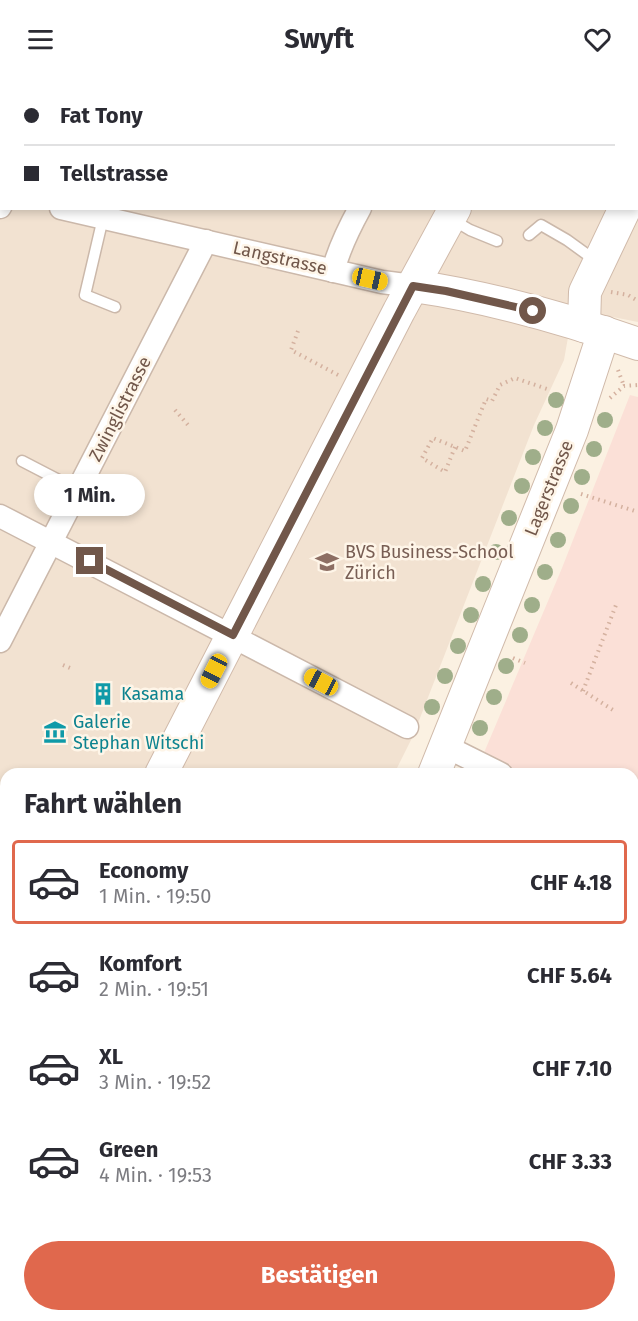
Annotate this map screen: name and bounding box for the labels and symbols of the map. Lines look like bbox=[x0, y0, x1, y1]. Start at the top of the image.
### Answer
street label: Langstrasse bbox=[231, 237, 329, 279]
car bbox=[350, 266, 390, 292]
route start bbox=[519, 297, 546, 324]
street label: Zwinglistrasse bbox=[84, 353, 156, 465]
street label: Lagerstrasse bbox=[520, 437, 578, 539]
callout: 1 Min. bbox=[34, 474, 146, 516]
place label: BVS Business-School Zürich bbox=[345, 541, 514, 584]
route end bbox=[76, 547, 103, 574]
school or university icon: BVS Business-School Zürich bbox=[314, 549, 340, 575]
car bbox=[198, 651, 230, 691]
car bbox=[301, 666, 341, 698]
building icon: Kasama bbox=[90, 681, 116, 707]
place label: Kasama bbox=[121, 683, 184, 705]
place label: Galerie Stephan Witschi bbox=[73, 711, 204, 754]
museum icon: Galerie Stephan Witschi bbox=[42, 719, 68, 745]

